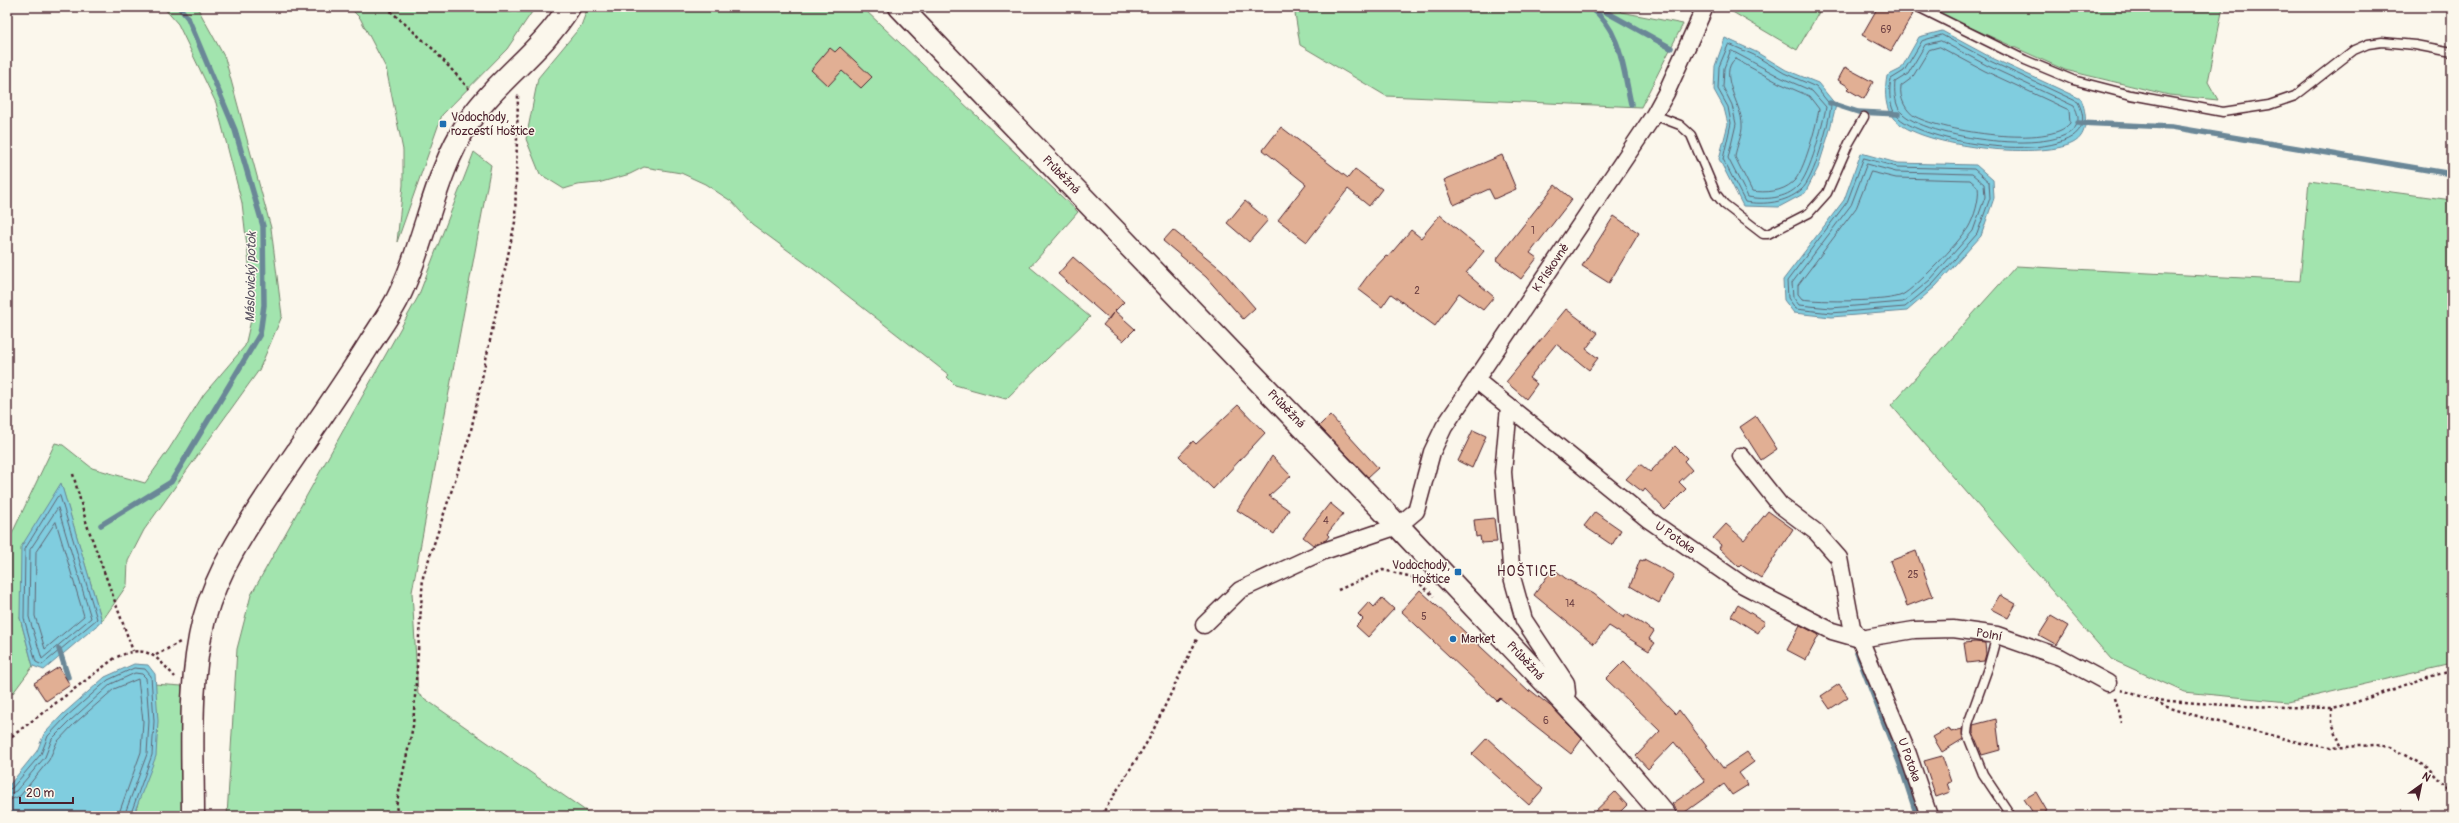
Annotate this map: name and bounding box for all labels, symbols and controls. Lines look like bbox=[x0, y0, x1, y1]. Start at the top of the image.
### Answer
house number: 69 bbox=[1881, 24, 1891, 36]
place label: Vodochody, rozcestí Hoštice bbox=[451, 110, 534, 139]
marker: Vodochody, rozcestí Hoštice bbox=[438, 119, 448, 129]
street label: Průběžná bbox=[1039, 153, 1083, 198]
house number: 1 bbox=[1531, 225, 1535, 237]
water label: Máslovický potok bbox=[242, 230, 260, 322]
street label: K Pískovně bbox=[1529, 241, 1573, 295]
house number: 2 bbox=[1414, 285, 1420, 297]
street label: Průběžná bbox=[1264, 387, 1308, 432]
house number: 4 bbox=[1323, 515, 1329, 527]
street label: U Potoka bbox=[1652, 519, 1698, 557]
place label: Vodochody, Hoštice bbox=[1392, 558, 1450, 587]
district label: HOŠTICE bbox=[1497, 562, 1557, 580]
marker: Vodochody, Hoštice bbox=[1453, 567, 1463, 577]
house number: 25 bbox=[1907, 569, 1919, 581]
house number: 14 bbox=[1565, 598, 1575, 610]
house number: 5 bbox=[1421, 611, 1427, 623]
street label: Polní bbox=[1975, 625, 2003, 645]
place label: Market bbox=[1461, 632, 1495, 647]
marker: Market bbox=[1448, 634, 1458, 644]
street label: Průběžná bbox=[1503, 638, 1547, 684]
house number: 6 bbox=[1543, 715, 1549, 727]
street label: U Potoka bbox=[1894, 736, 1924, 784]
north arrow bbox=[2401, 765, 2441, 805]
text: N bbox=[2420, 770, 2433, 785]
scale bar bbox=[20, 779, 73, 805]
text: 20 m bbox=[26, 786, 55, 801]

